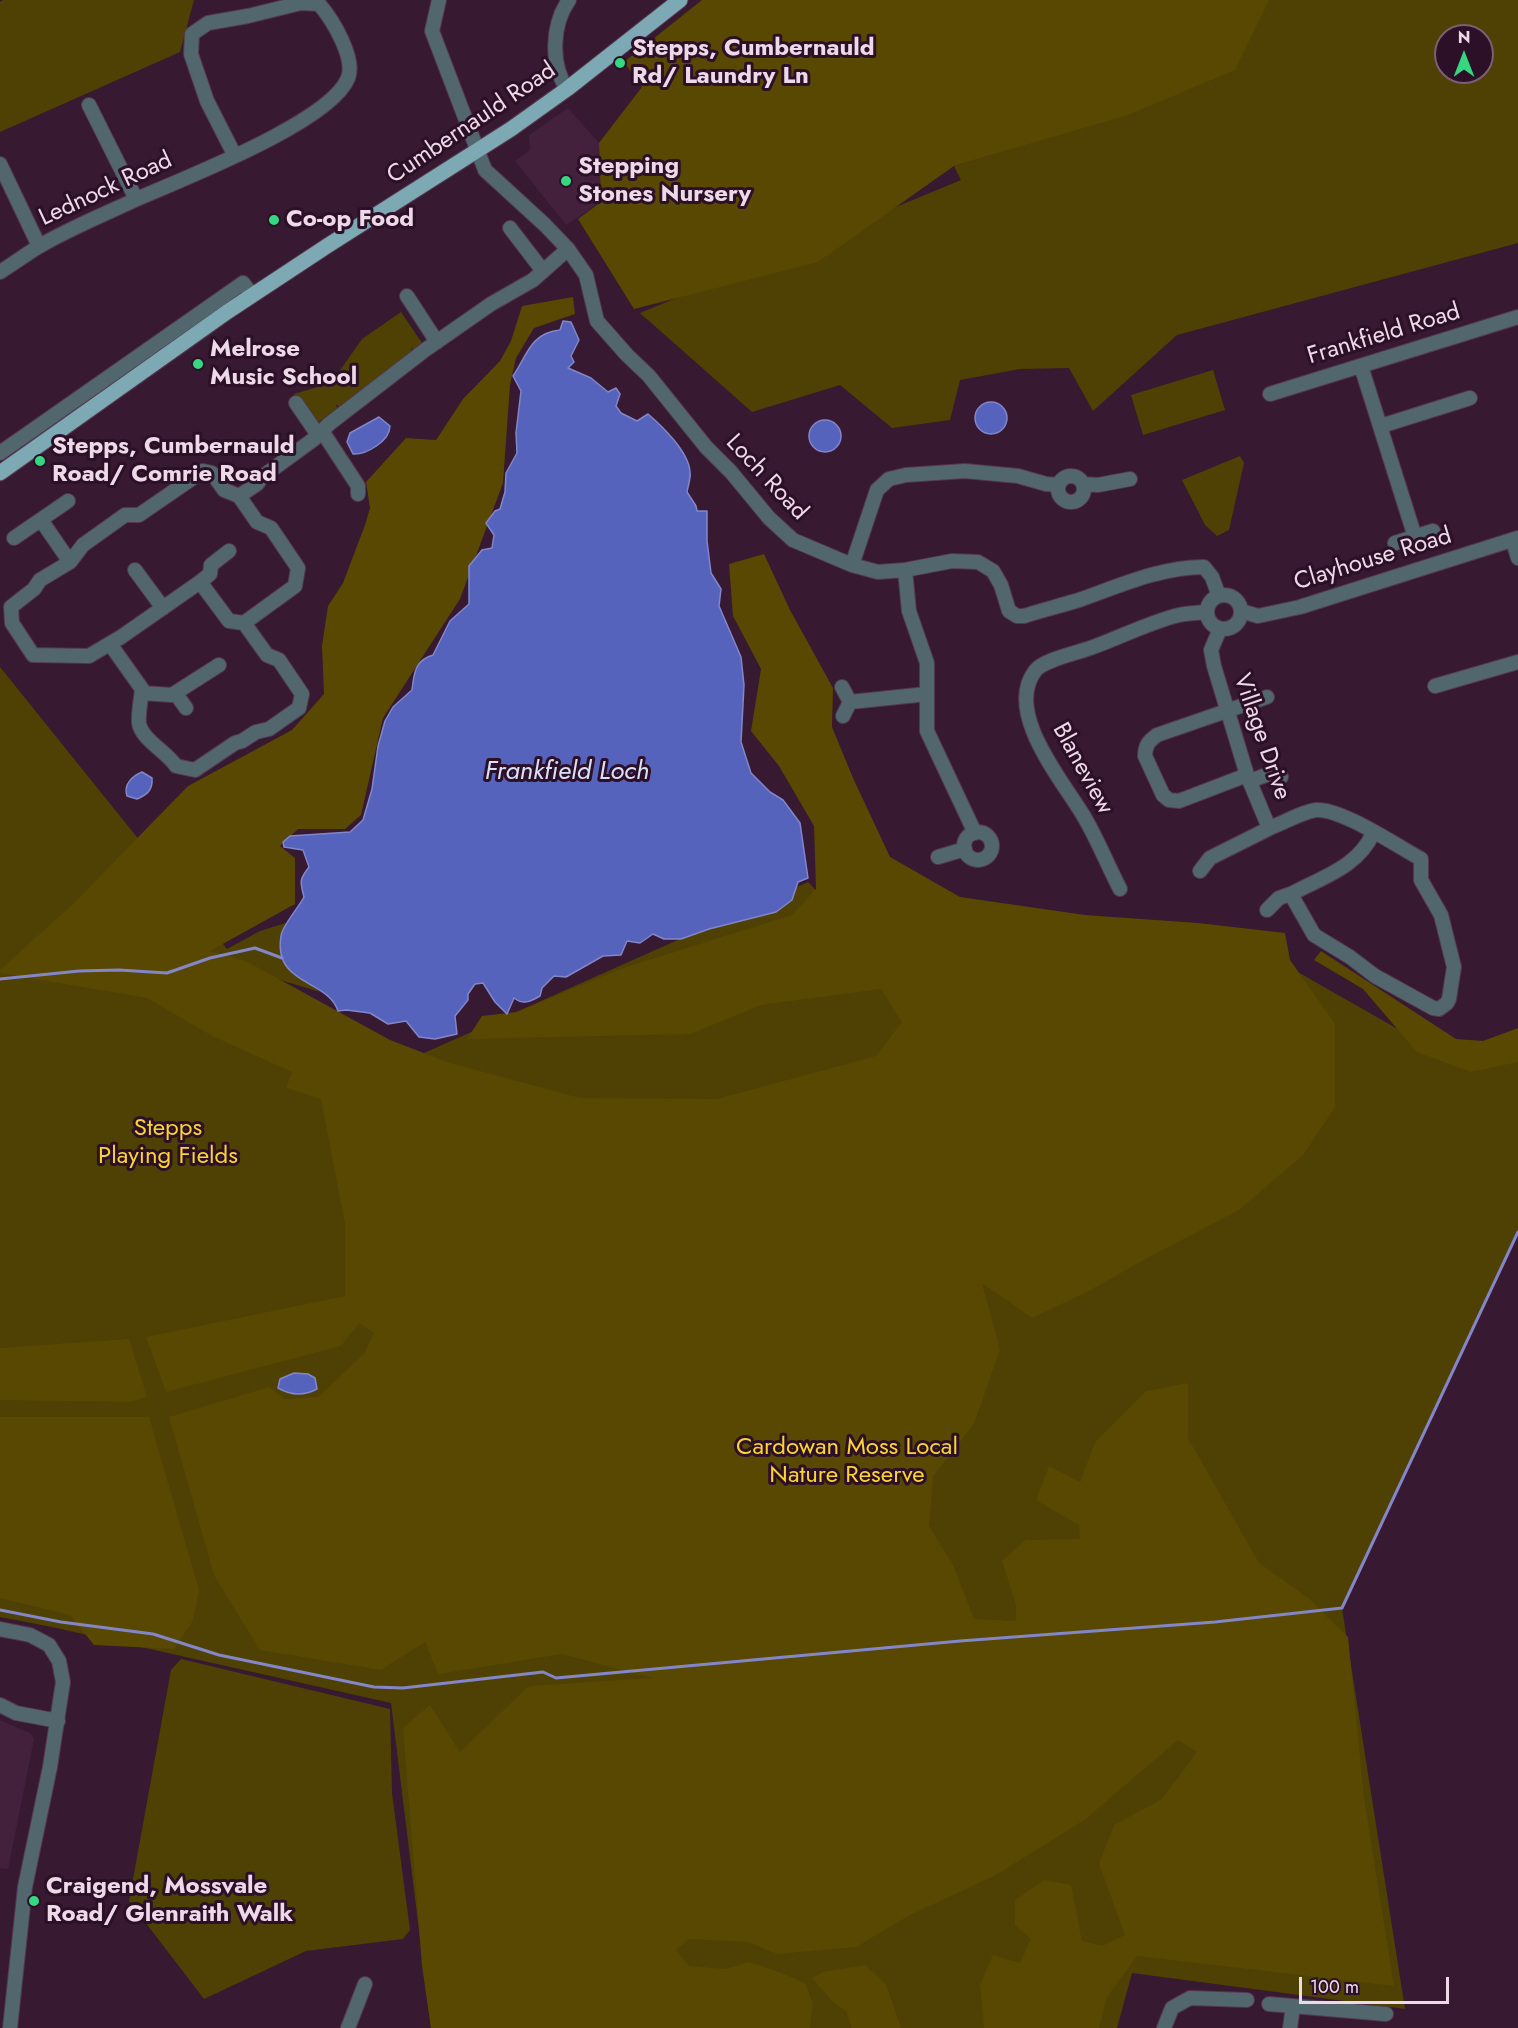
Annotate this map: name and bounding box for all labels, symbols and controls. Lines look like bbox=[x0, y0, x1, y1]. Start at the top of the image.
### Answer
north arrow bbox=[1434, 24, 1494, 84]
text: N bbox=[1458, 26, 1470, 49]
place label: Stepps, Cumbernauld Rd/ Laundry Ln bbox=[632, 35, 874, 91]
marker: Stepps, Cumbernauld Rd/ Laundry Ln bbox=[613, 56, 627, 70]
street label: Cumbernauld Road bbox=[382, 57, 562, 191]
street label: Lednock Road bbox=[35, 147, 177, 233]
place label: Stepping Stones Nursery bbox=[578, 153, 751, 209]
marker: Stepping Stones Nursery bbox=[559, 174, 573, 188]
place label: Co-op Food bbox=[286, 206, 414, 234]
marker: Co-op Food bbox=[267, 213, 281, 227]
street label: Frankfield Road bbox=[1304, 298, 1464, 372]
place label: Melrose Music School bbox=[210, 336, 357, 392]
marker: Melrose Music School bbox=[191, 357, 205, 371]
street label: Loch Road bbox=[719, 429, 813, 527]
place label: Stepps, Cumbernauld Road/ Comrie Road bbox=[52, 433, 294, 489]
marker: Stepps, Cumbernauld Road/ Comrie Road bbox=[33, 454, 47, 468]
street label: Clayhouse Road bbox=[1291, 522, 1455, 598]
street label: Village Drive bbox=[1226, 670, 1296, 804]
street label: Blaneview bbox=[1045, 718, 1119, 820]
water label: Frankfield Loch bbox=[485, 757, 649, 789]
park label: Stepps Playing Fields bbox=[98, 1115, 238, 1171]
park label: Cardowan Moss Local Nature Reserve bbox=[736, 1434, 958, 1490]
place label: Craigend, Mossvale Road/ Glenraith Walk bbox=[46, 1873, 293, 1929]
marker: Craigend, Mossvale Road/ Glenraith Walk bbox=[27, 1894, 41, 1908]
scale bar bbox=[1302, 1965, 1452, 2003]
text: 100 m bbox=[1310, 1974, 1359, 2000]

